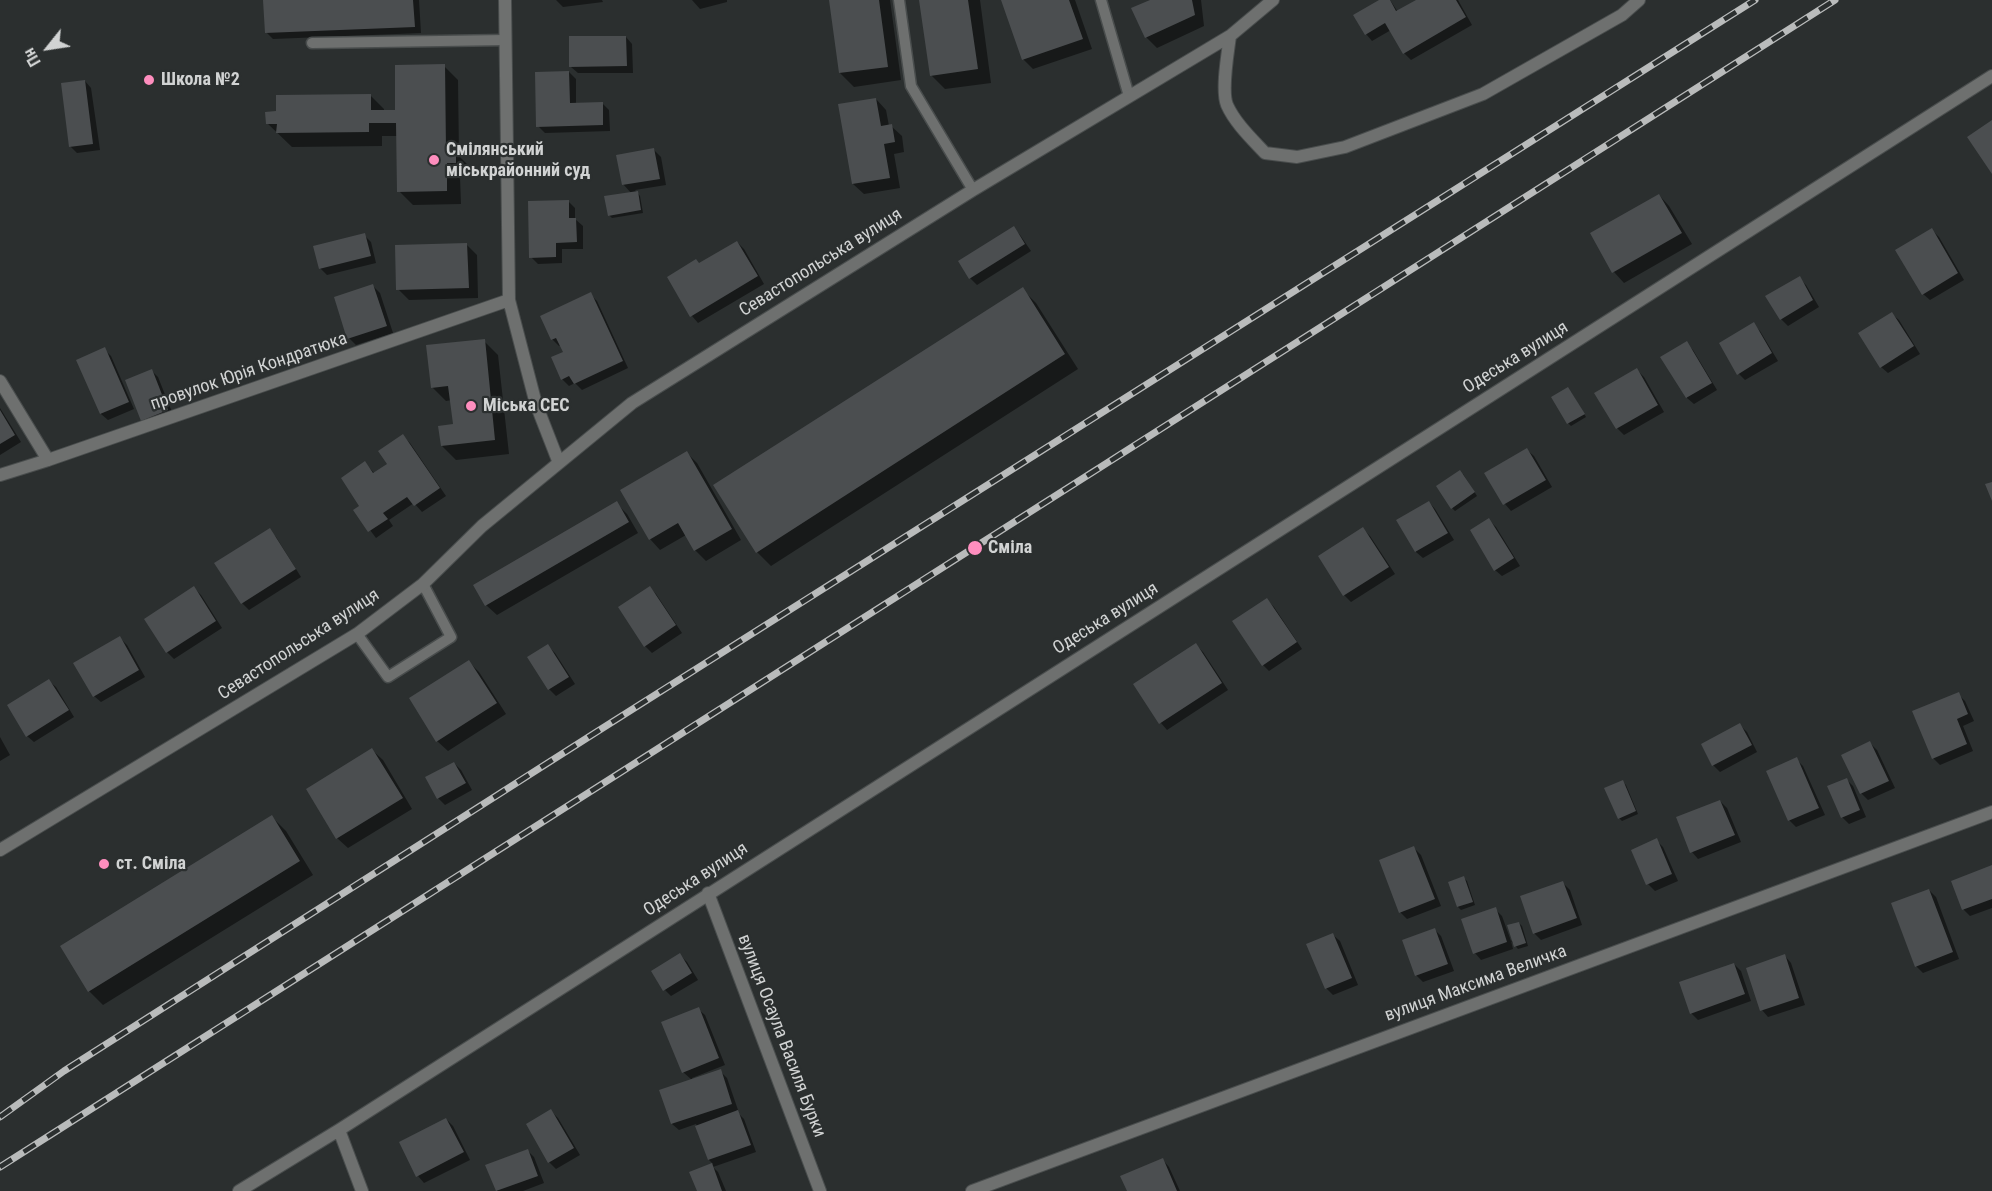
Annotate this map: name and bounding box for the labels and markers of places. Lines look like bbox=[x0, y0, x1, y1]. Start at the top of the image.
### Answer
place label: Школа №2 bbox=[161, 69, 240, 91]
marker: Школа №2 bbox=[142, 73, 156, 87]
place label: Смілянський міськрайонний суд bbox=[446, 139, 590, 182]
marker: Смілянський міськрайонний суд bbox=[427, 153, 441, 167]
place label: Міська СЕС bbox=[483, 395, 569, 417]
marker: Міська СЕС bbox=[464, 399, 478, 413]
place label: Сміла bbox=[988, 537, 1032, 559]
marker: Сміла bbox=[966, 539, 984, 557]
place label: ст. Сміла bbox=[116, 853, 186, 875]
marker: ст. Сміла bbox=[97, 857, 111, 871]

